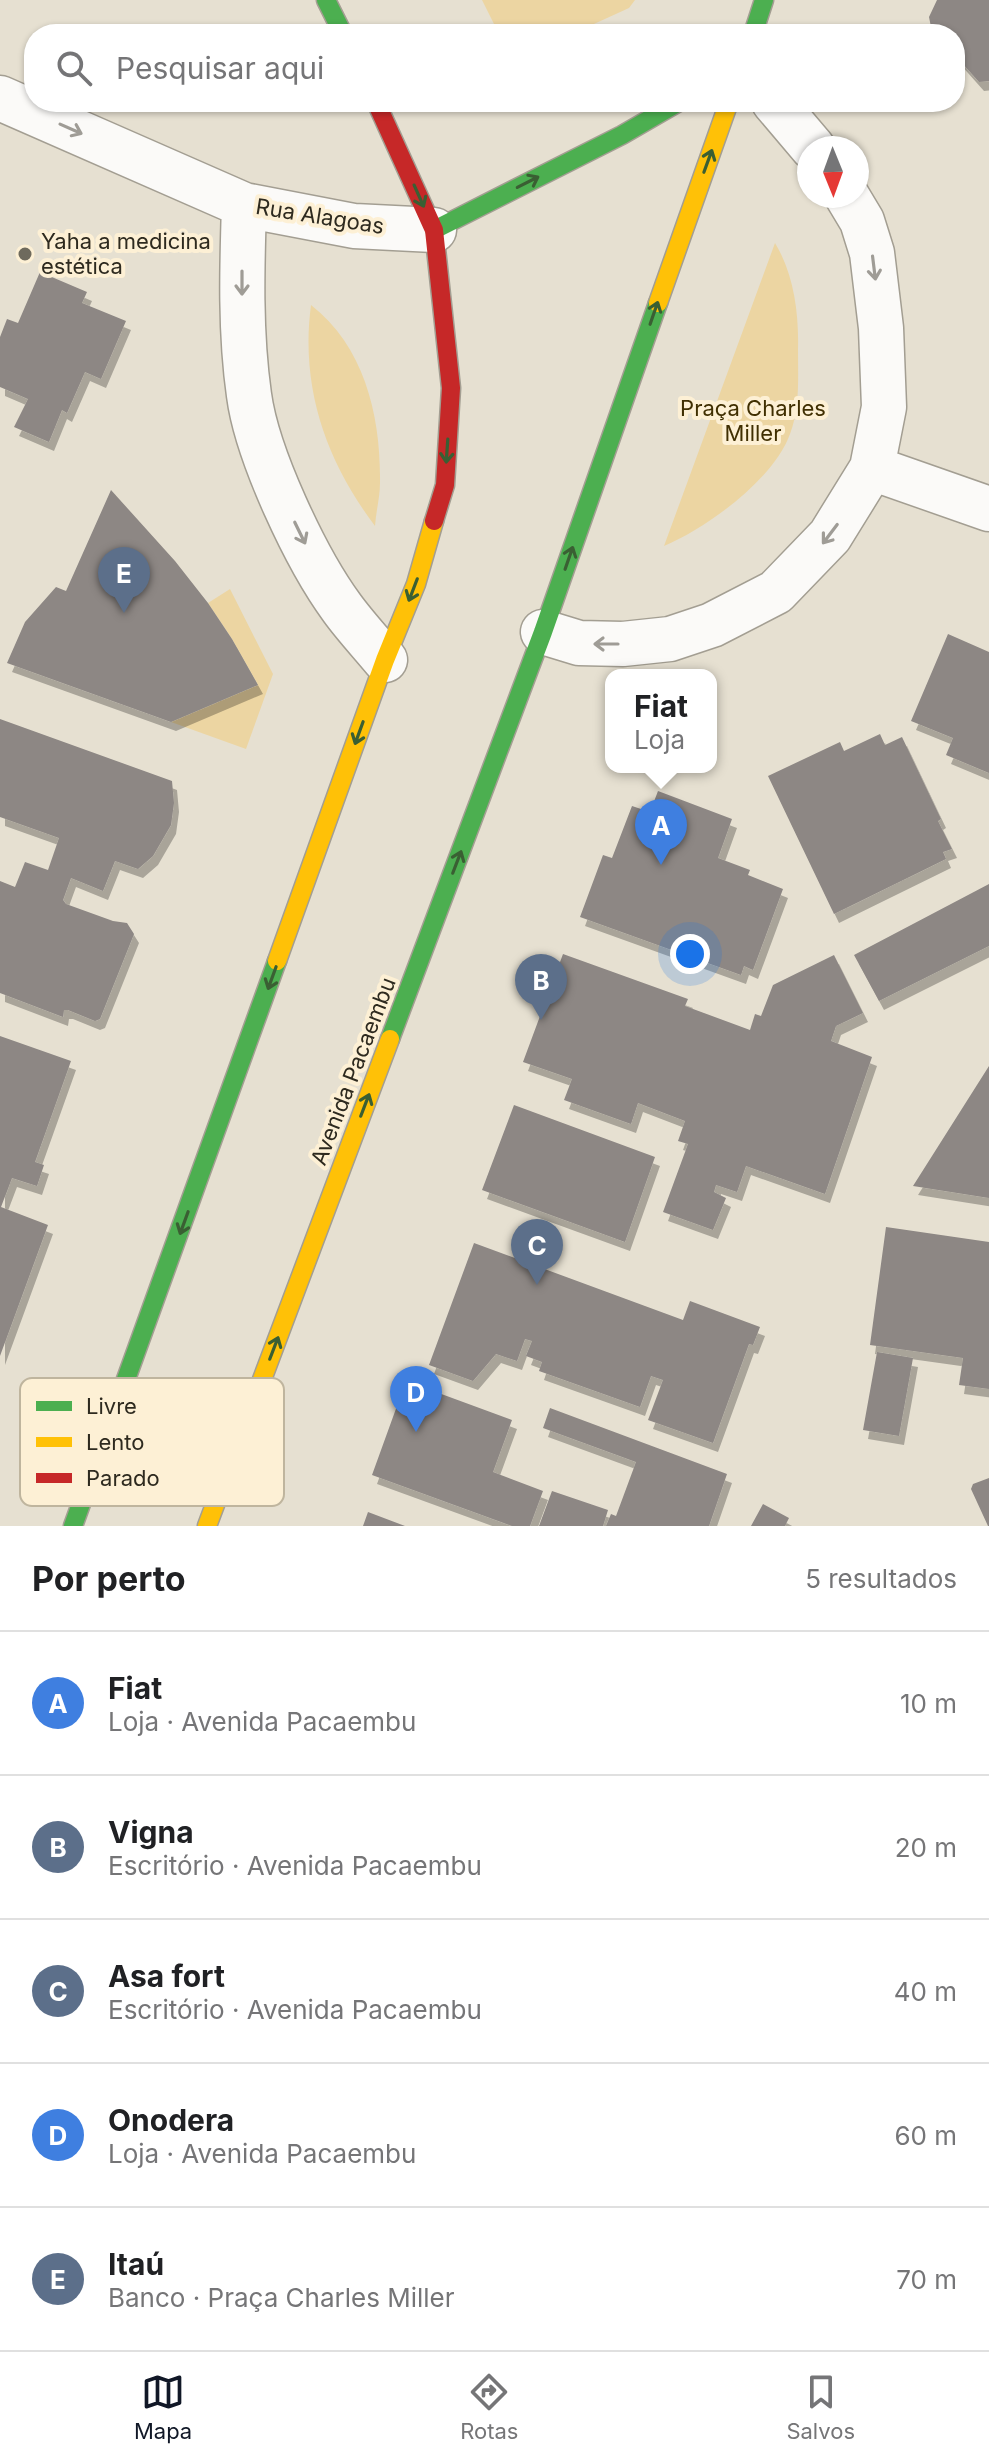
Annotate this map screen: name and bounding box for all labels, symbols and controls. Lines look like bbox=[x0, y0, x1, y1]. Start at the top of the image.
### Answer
search box bbox=[24, 24, 965, 112]
icon: search bbox=[52, 46, 96, 90]
text: Pesquisar aqui bbox=[116, 50, 324, 86]
one-way arrow bbox=[59, 123, 83, 138]
north arrow bbox=[797, 136, 869, 208]
one-way arrow bbox=[701, 149, 716, 174]
one-way arrow bbox=[516, 174, 540, 190]
one-way arrow bbox=[412, 183, 427, 208]
street label: Rua Alagoas bbox=[254, 193, 386, 239]
place label: Yaha a medicina estética bbox=[41, 228, 211, 279]
marker: Yaha a medicina estética bbox=[16, 245, 34, 263]
one-way arrow bbox=[866, 254, 881, 281]
one-way arrow bbox=[234, 269, 250, 296]
one-way arrow bbox=[648, 301, 663, 326]
park label: Praça Charles Miller bbox=[680, 395, 826, 446]
one-way arrow bbox=[439, 437, 454, 464]
one-way arrow bbox=[293, 521, 308, 545]
one-way arrow bbox=[822, 523, 839, 544]
pin: E bbox=[98, 547, 150, 613]
one-way arrow bbox=[563, 547, 577, 571]
one-way arrow bbox=[405, 577, 419, 602]
one-way arrow bbox=[593, 636, 620, 651]
popup bbox=[605, 669, 717, 773]
text: Fiat bbox=[634, 688, 688, 724]
one-way arrow bbox=[351, 720, 366, 745]
text: Loja bbox=[634, 724, 685, 755]
pin: A bbox=[635, 799, 687, 865]
one-way arrow bbox=[451, 850, 465, 874]
your location bbox=[670, 934, 710, 974]
pin: B bbox=[515, 954, 567, 1020]
one-way arrow bbox=[264, 965, 278, 990]
street label: Avenida Pacaembu bbox=[305, 973, 401, 1169]
one-way arrow bbox=[359, 1093, 373, 1118]
one-way arrow bbox=[175, 1210, 190, 1235]
pin: C bbox=[511, 1219, 563, 1285]
one-way arrow bbox=[268, 1336, 282, 1361]
pin: D bbox=[390, 1366, 442, 1432]
legend bbox=[20, 1378, 284, 1506]
text: Livre bbox=[86, 1393, 137, 1419]
text: Lento bbox=[86, 1429, 144, 1455]
text: Parado bbox=[86, 1465, 160, 1491]
text: Por perto bbox=[32, 1558, 186, 1599]
text: 5 resultados bbox=[805, 1563, 957, 1594]
text: Fiat bbox=[108, 1670, 162, 1706]
text: A bbox=[48, 1688, 68, 1719]
text: 10 m bbox=[900, 1688, 957, 1719]
text: Loja · Avenida Pacaembu bbox=[108, 1706, 416, 1737]
text: Vigna bbox=[108, 1814, 194, 1850]
text: B bbox=[49, 1832, 67, 1863]
text: 20 m bbox=[895, 1832, 957, 1863]
text: Escritório · Avenida Pacaembu bbox=[108, 1850, 482, 1881]
text: Asa fort bbox=[108, 1958, 225, 1994]
text: C bbox=[48, 1976, 68, 2007]
text: 40 m bbox=[894, 1976, 957, 2007]
text: Escritório · Avenida Pacaembu bbox=[108, 1994, 482, 2025]
text: Onodera bbox=[108, 2102, 234, 2138]
text: D bbox=[49, 2120, 67, 2151]
text: 60 m bbox=[894, 2120, 957, 2151]
text: Loja · Avenida Pacaembu bbox=[108, 2138, 416, 2169]
text: Itaú bbox=[108, 2246, 164, 2282]
text: E bbox=[50, 2264, 66, 2295]
text: 70 m bbox=[896, 2264, 957, 2295]
text: Banco · Praça Charles Miller bbox=[108, 2282, 455, 2313]
tab: Mapa bbox=[134, 2370, 192, 2444]
tab: Rotas bbox=[460, 2370, 518, 2444]
tab: Salvos bbox=[786, 2370, 855, 2444]

